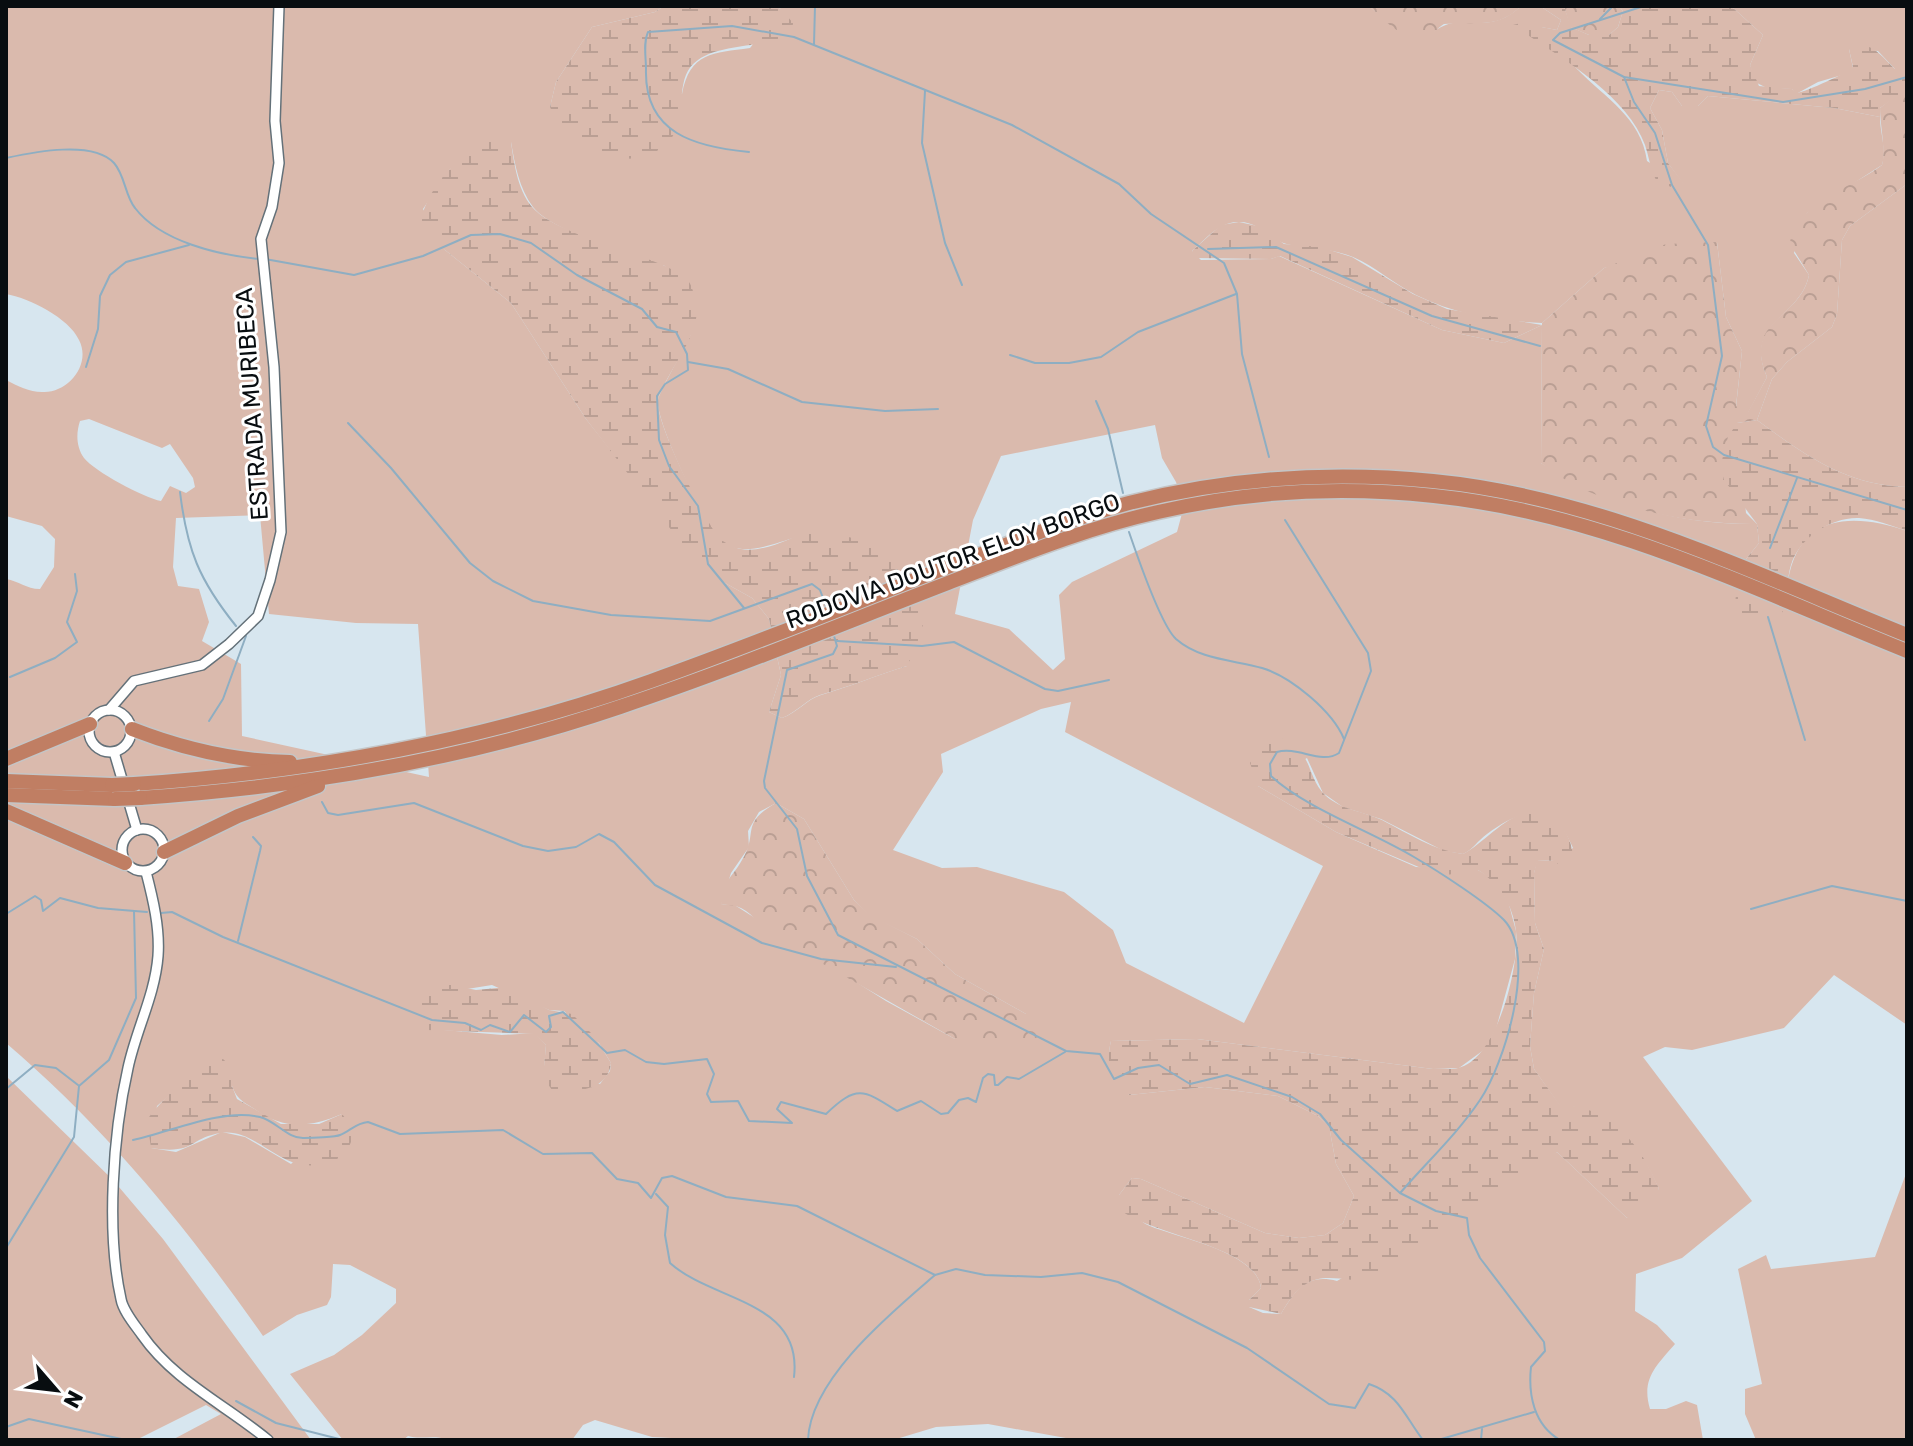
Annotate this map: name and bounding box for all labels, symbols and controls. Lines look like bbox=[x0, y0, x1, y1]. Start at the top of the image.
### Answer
street label: ESTRADA MURIBECA bbox=[230, 287, 274, 521]
street label: RODOVIA DOUTOR ELOY BORGO bbox=[782, 487, 1124, 635]
north arrow bbox=[16, 1350, 96, 1430]
text: N bbox=[58, 1386, 89, 1412]

